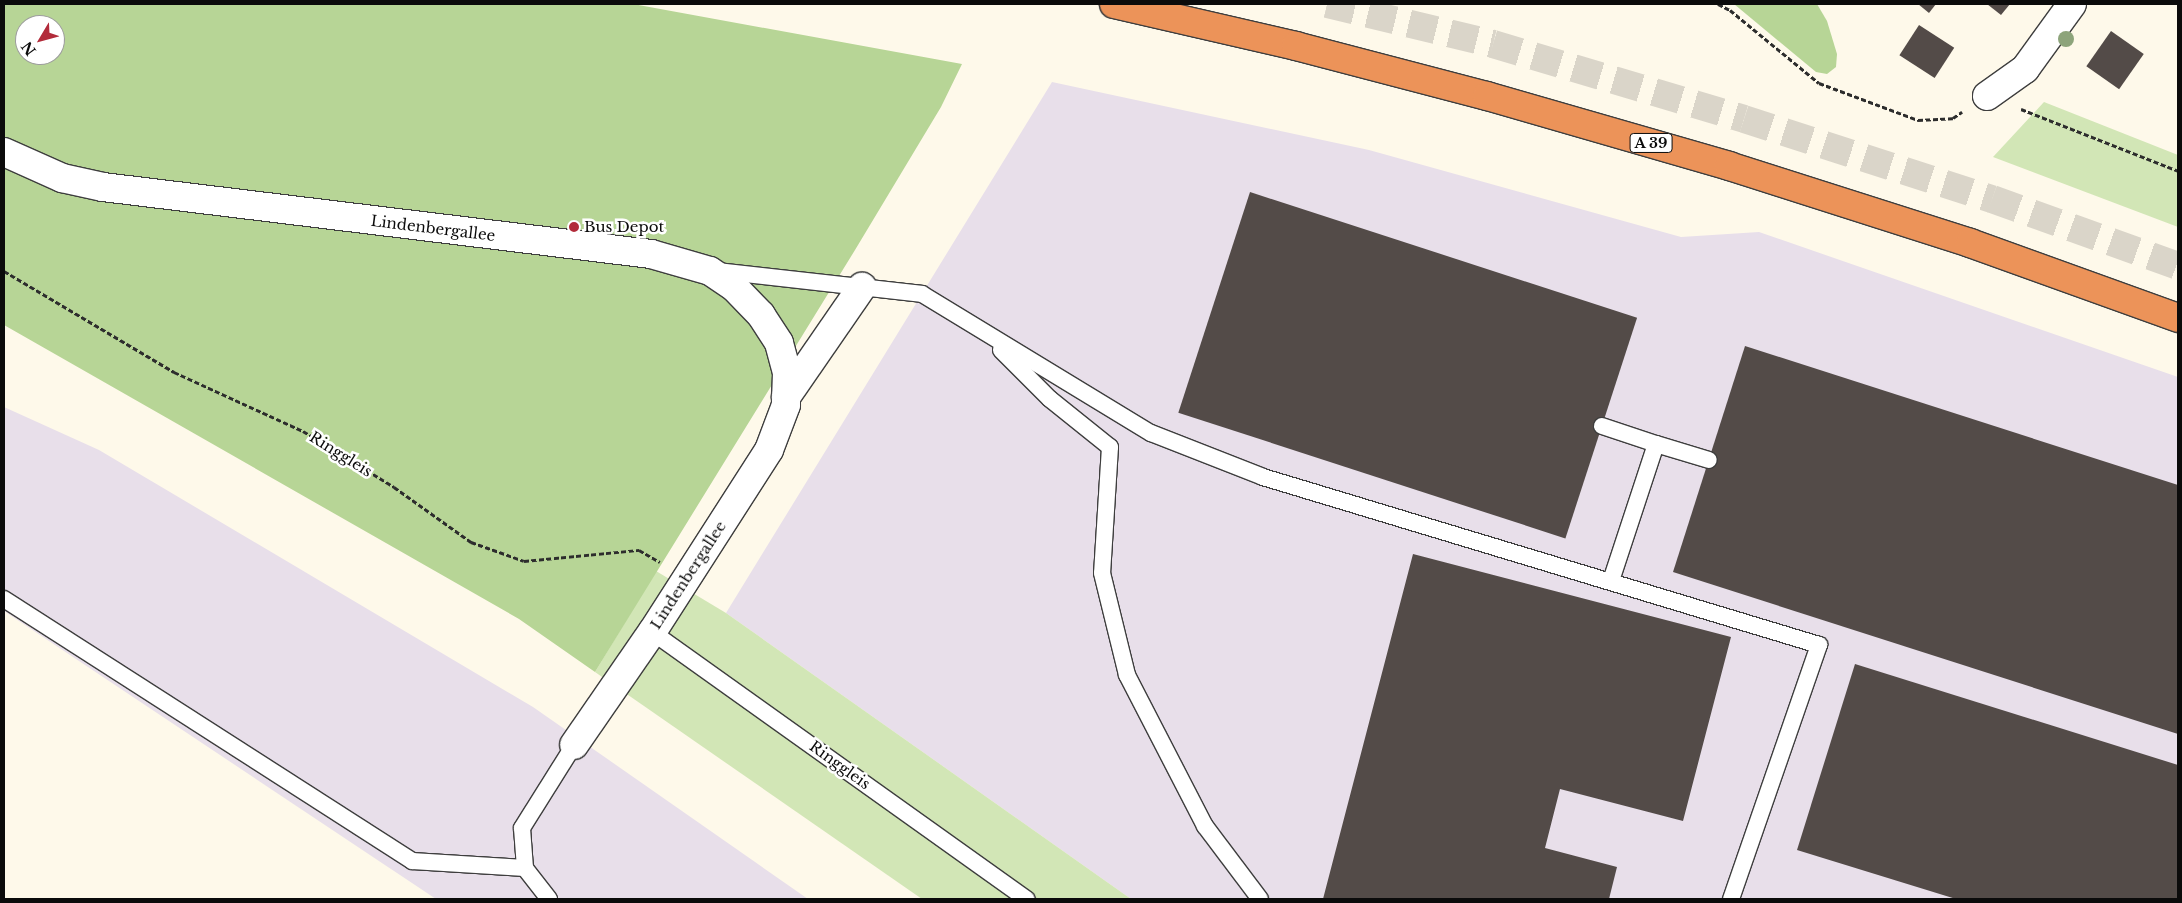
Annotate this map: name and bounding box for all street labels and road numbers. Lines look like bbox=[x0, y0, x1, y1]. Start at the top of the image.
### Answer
road number: A 39 bbox=[1628, 132, 1674, 154]
street label: Lindenbergallee bbox=[370, 211, 496, 245]
street label: Ringgleis bbox=[306, 428, 376, 480]
street label: Lindenbergallee bbox=[646, 518, 730, 632]
street label: Ringgleis bbox=[806, 737, 874, 793]

